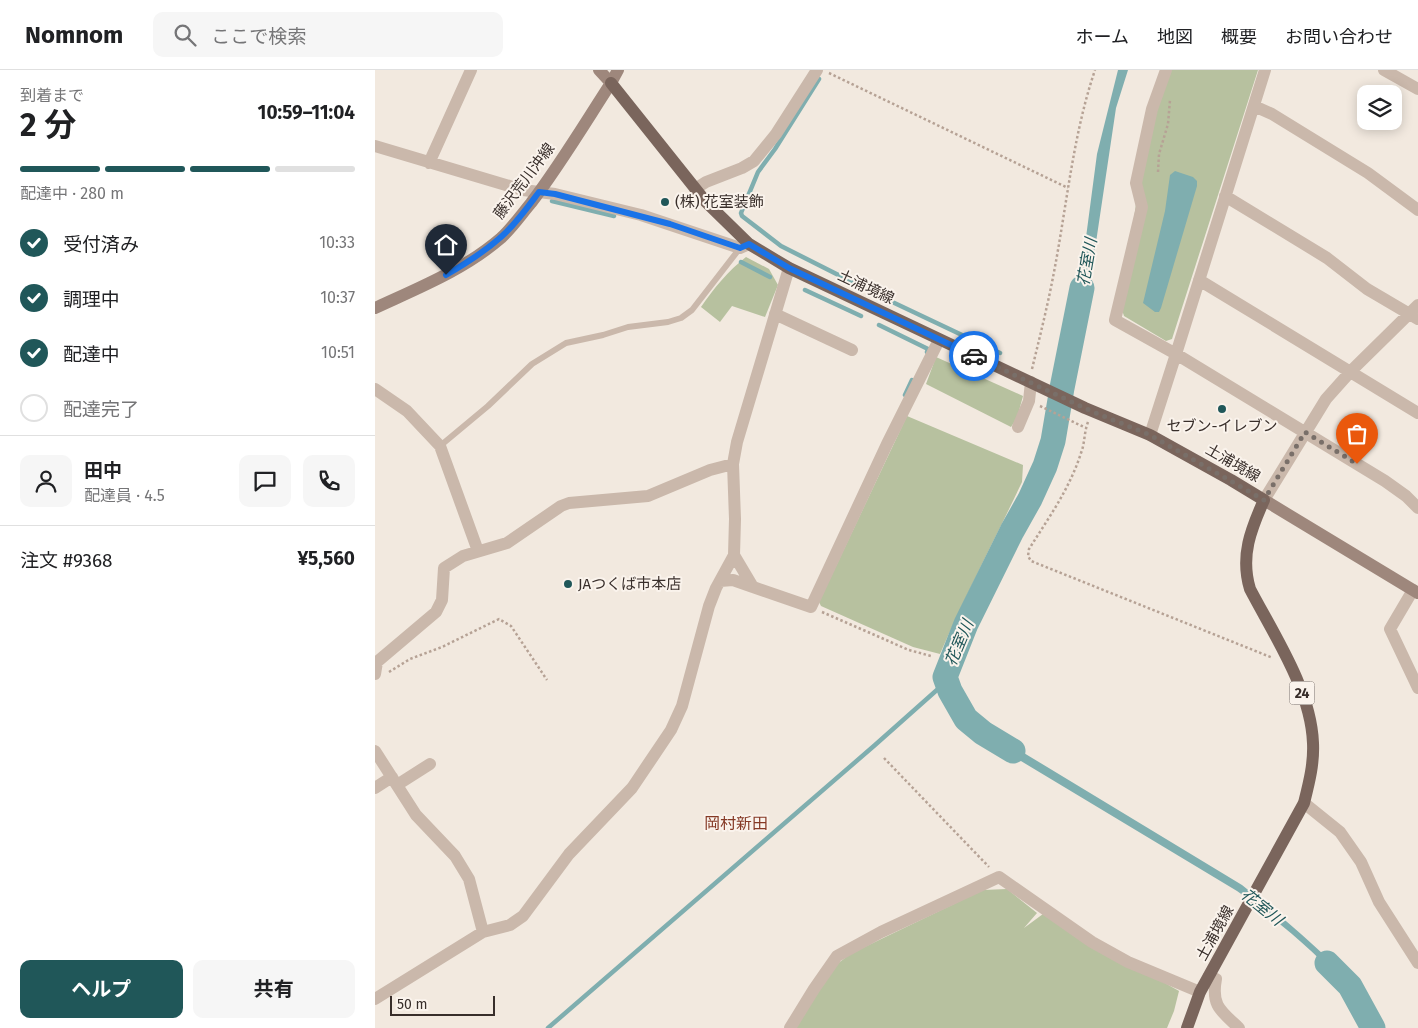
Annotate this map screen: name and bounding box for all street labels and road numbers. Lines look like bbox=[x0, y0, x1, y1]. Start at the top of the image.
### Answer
street label: 藤沢荒川沖線 bbox=[490, 140, 558, 222]
street label: 土浦境線 bbox=[835, 266, 897, 308]
street label: 土浦境線 bbox=[1203, 440, 1263, 486]
road number: 24 bbox=[1289, 682, 1315, 704]
street label: 土浦境線 bbox=[1193, 902, 1237, 964]

